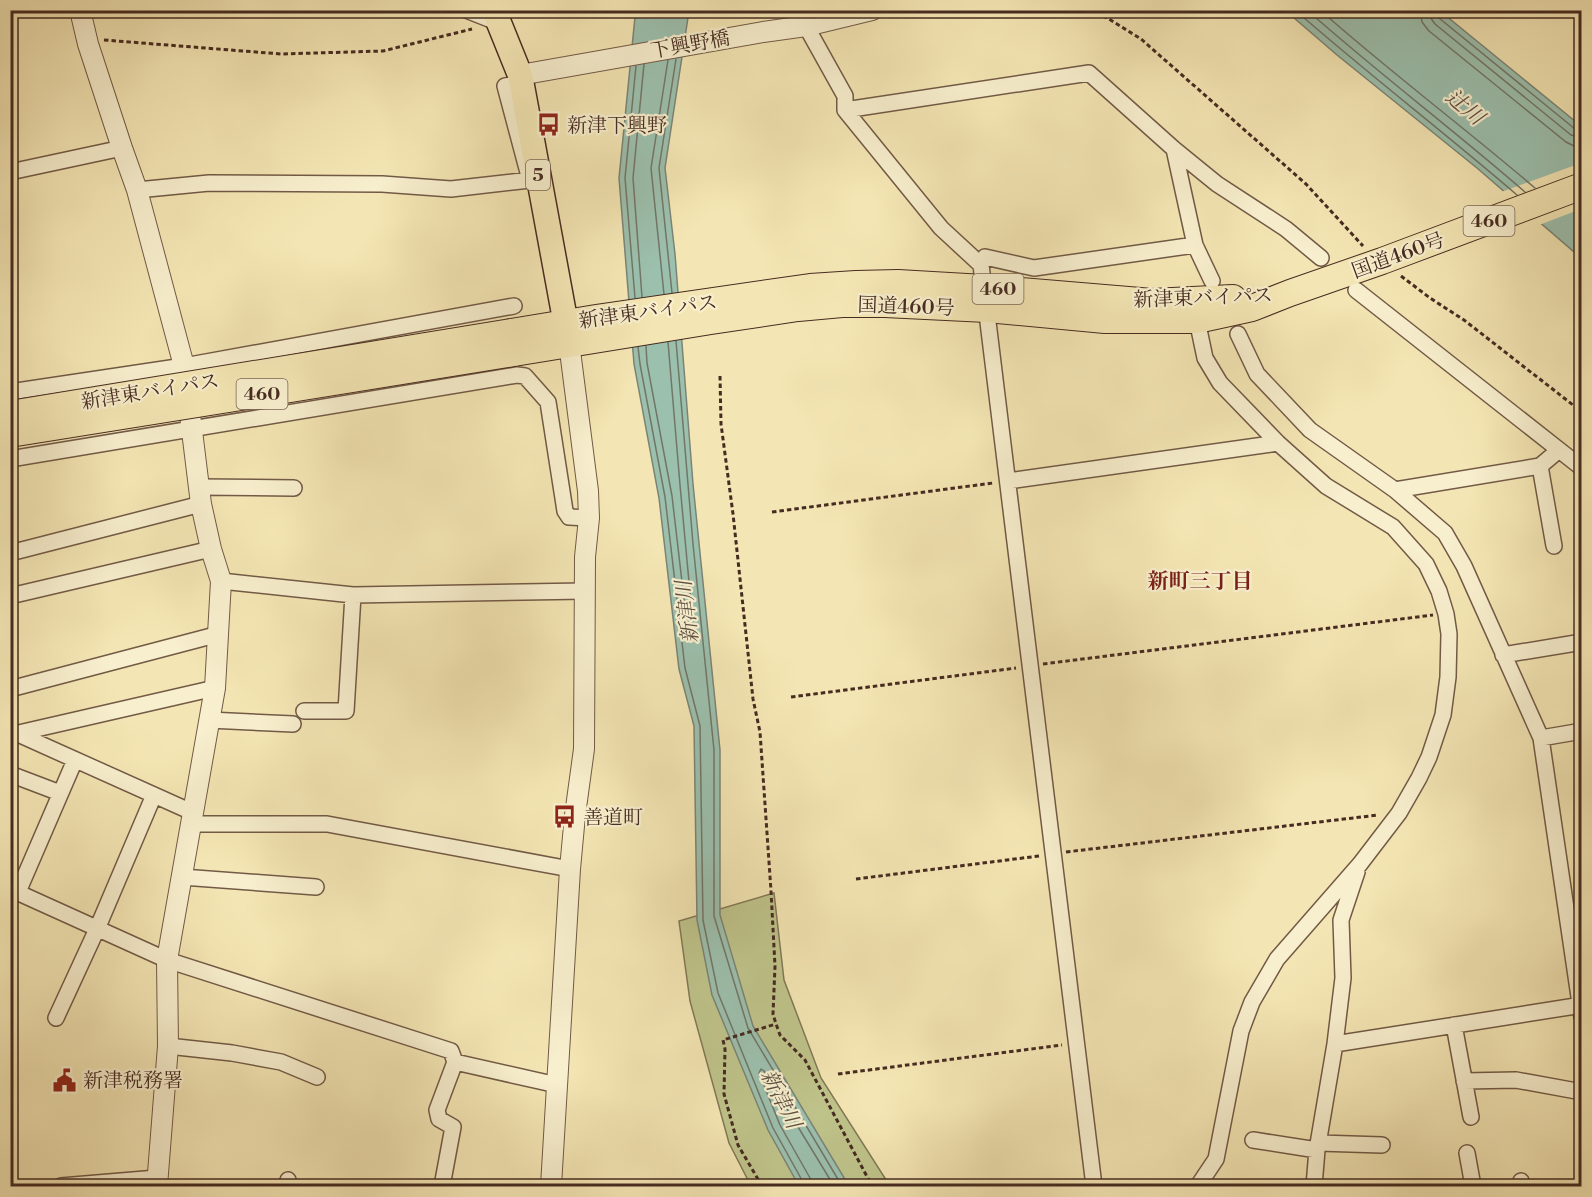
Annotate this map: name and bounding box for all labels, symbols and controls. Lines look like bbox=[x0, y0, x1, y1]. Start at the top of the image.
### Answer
street label: 下興野橋 bbox=[649, 26, 732, 65]
water label: 辻川 bbox=[1440, 84, 1490, 133]
bus stop icon: 新津下興野 bbox=[536, 112, 562, 138]
place label: 新津下興野 bbox=[567, 114, 667, 139]
road number: 5 bbox=[526, 160, 550, 190]
road number: 460 bbox=[1464, 206, 1514, 236]
street label: 国道460号 bbox=[1349, 228, 1448, 285]
road number: 460 bbox=[972, 274, 1024, 304]
street label: 新津東バイパス bbox=[1133, 284, 1273, 313]
street label: 新津東バイパス bbox=[577, 290, 719, 335]
street label: 国道460号 bbox=[857, 293, 955, 322]
street label: 新津東バイパス bbox=[79, 369, 221, 416]
road number: 460 bbox=[236, 379, 288, 409]
district label: 新町三丁目 bbox=[1148, 569, 1253, 595]
water label: 新津川 bbox=[671, 577, 705, 645]
bus stop icon: 善道町 bbox=[552, 804, 578, 830]
place label: 善道町 bbox=[583, 806, 643, 831]
water label: 新津川 bbox=[754, 1065, 807, 1135]
public building icon: 新津税務署 bbox=[52, 1067, 78, 1093]
place label: 新津税務署 bbox=[83, 1069, 183, 1094]

